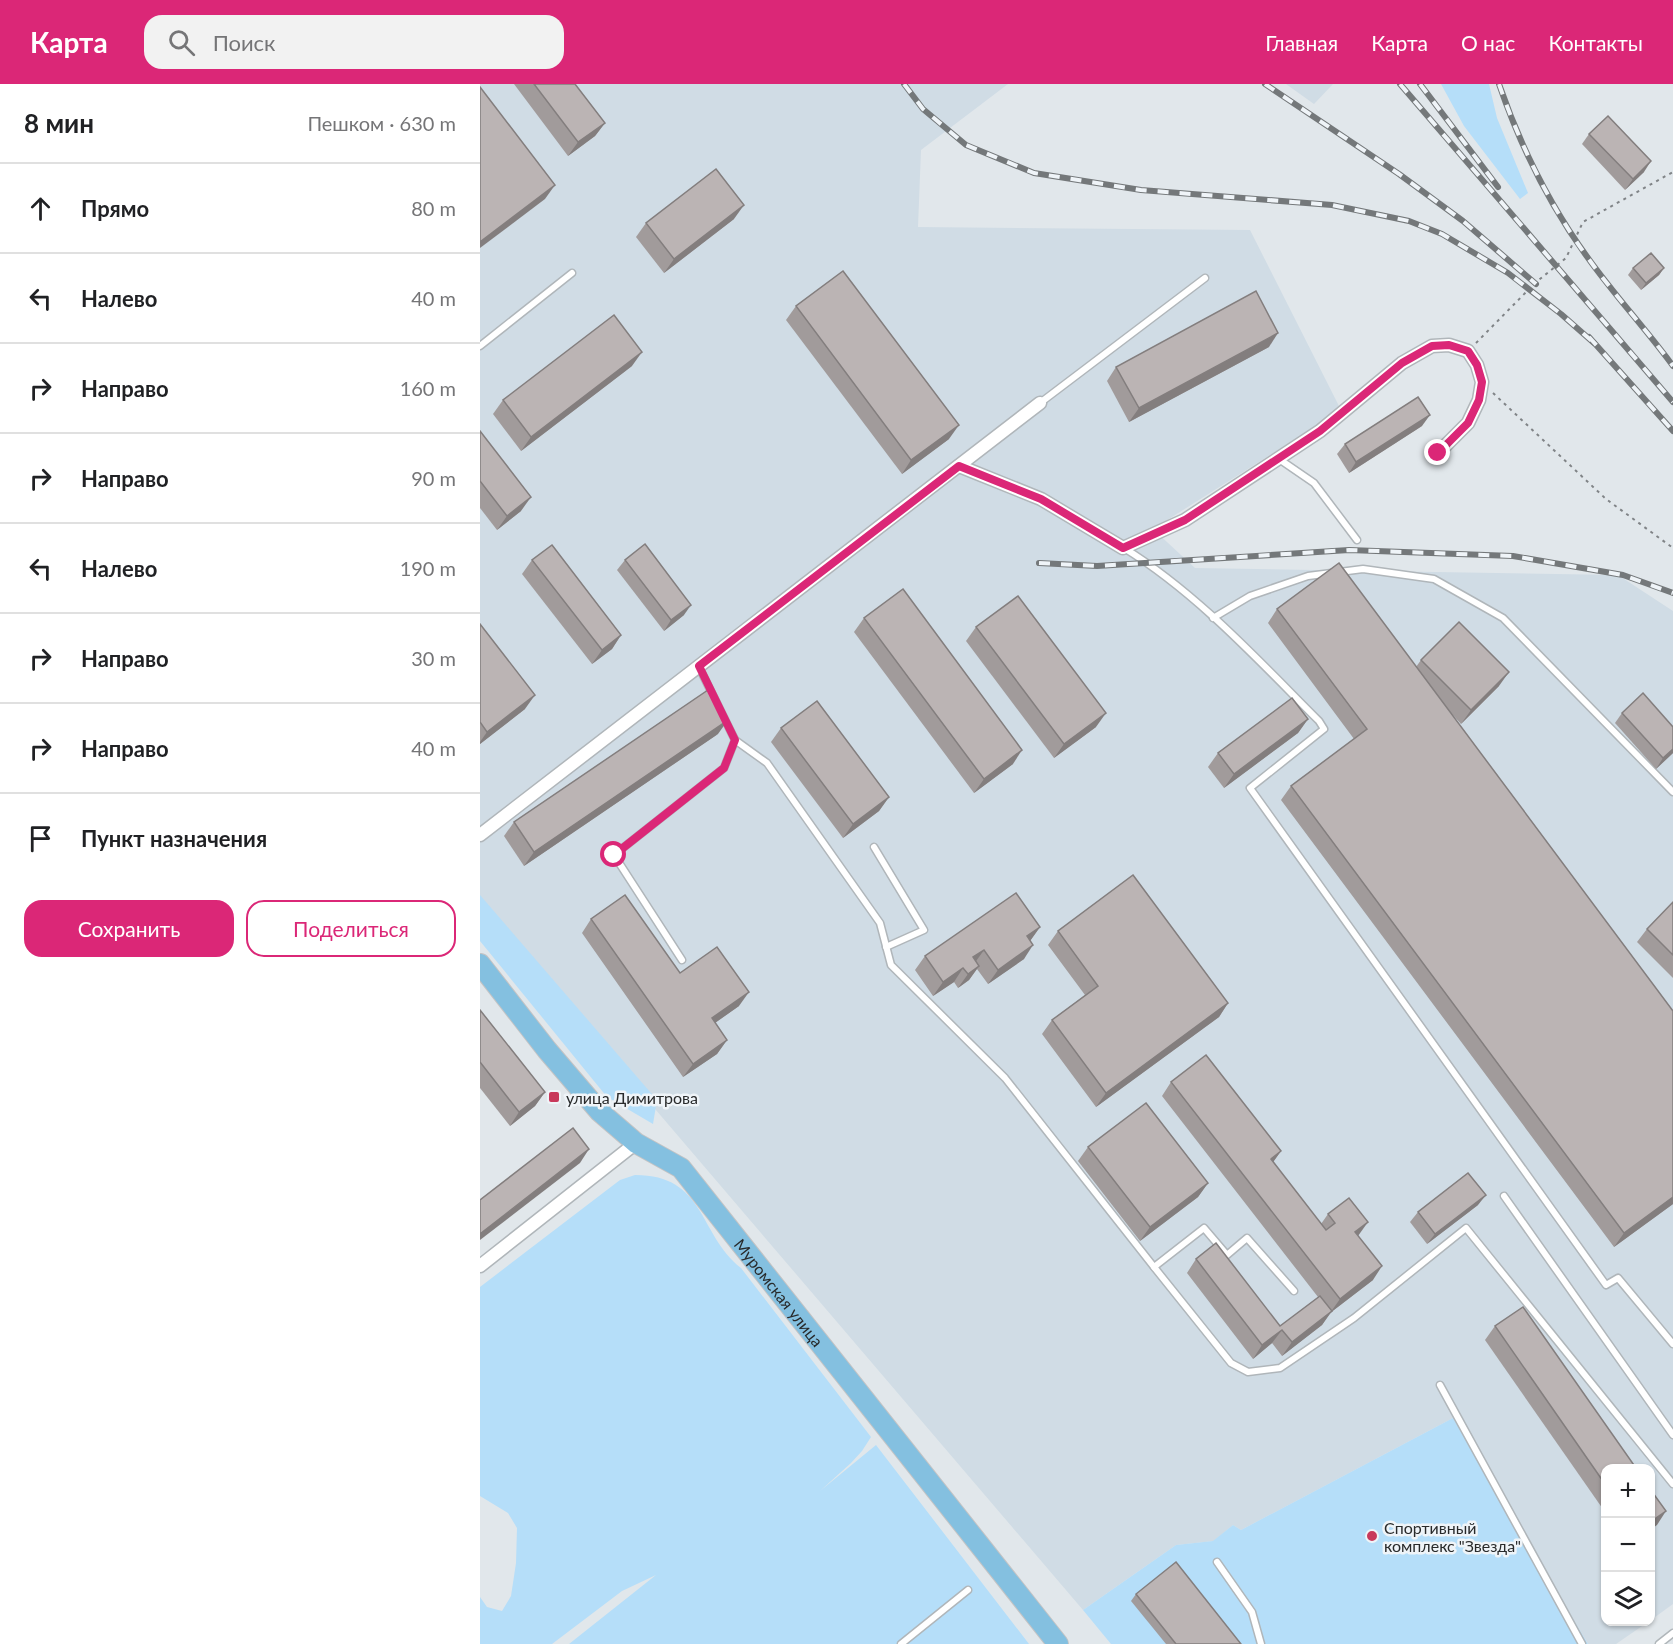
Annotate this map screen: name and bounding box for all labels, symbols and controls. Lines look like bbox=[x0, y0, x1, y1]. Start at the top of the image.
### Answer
search box bbox=[144, 15, 564, 69]
text: Карта bbox=[30, 25, 108, 59]
icon: search bbox=[165, 26, 198, 59]
text: Поиск bbox=[213, 29, 276, 56]
text: Главная bbox=[1265, 30, 1338, 55]
text: Карта bbox=[1371, 30, 1428, 55]
text: О нас bbox=[1461, 30, 1515, 55]
text: Контакты bbox=[1548, 30, 1643, 55]
text: 8 мин bbox=[24, 107, 94, 139]
text: Пешком · 630 m bbox=[307, 111, 456, 135]
icon: ahead bbox=[24, 192, 57, 225]
text: Прямо bbox=[81, 195, 149, 222]
text: 80 m bbox=[411, 196, 456, 220]
icon: left bbox=[24, 282, 57, 315]
text: Налево bbox=[81, 285, 157, 312]
text: 40 m bbox=[411, 286, 456, 310]
icon: right bbox=[24, 372, 57, 405]
text: Направо bbox=[81, 375, 169, 402]
text: 160 m bbox=[400, 376, 456, 400]
route end bbox=[1424, 439, 1450, 465]
icon: right bbox=[24, 462, 57, 495]
text: Направо bbox=[81, 465, 169, 492]
text: 90 m bbox=[411, 466, 456, 490]
icon: left bbox=[24, 552, 57, 585]
text: Налево bbox=[81, 555, 157, 582]
text: 190 m bbox=[400, 556, 456, 580]
icon: right bbox=[24, 642, 57, 675]
text: Направо bbox=[81, 645, 169, 672]
text: 30 m bbox=[411, 646, 456, 670]
icon: right bbox=[24, 732, 57, 765]
text: Направо bbox=[81, 735, 169, 762]
text: 40 m bbox=[411, 736, 456, 760]
icon: arrive bbox=[24, 822, 57, 855]
text: Пункт назначения bbox=[81, 825, 267, 852]
route start bbox=[600, 841, 626, 867]
button: Сохранить bbox=[24, 900, 234, 957]
button: Поделиться bbox=[246, 900, 456, 957]
place label: улица Димитрова bbox=[566, 1088, 698, 1107]
marker: улица Димитрова bbox=[547, 1090, 561, 1104]
street label: Муромская улица bbox=[731, 1235, 828, 1350]
map controls bbox=[1601, 1464, 1655, 1626]
button: + bbox=[1601, 1464, 1655, 1518]
place label: Спортивный комплекс "Звезда" bbox=[1384, 1518, 1521, 1555]
button: − bbox=[1601, 1518, 1655, 1572]
marker: Спортивный комплекс "Звезда" bbox=[1365, 1529, 1379, 1543]
button: layers bbox=[1601, 1572, 1655, 1626]

